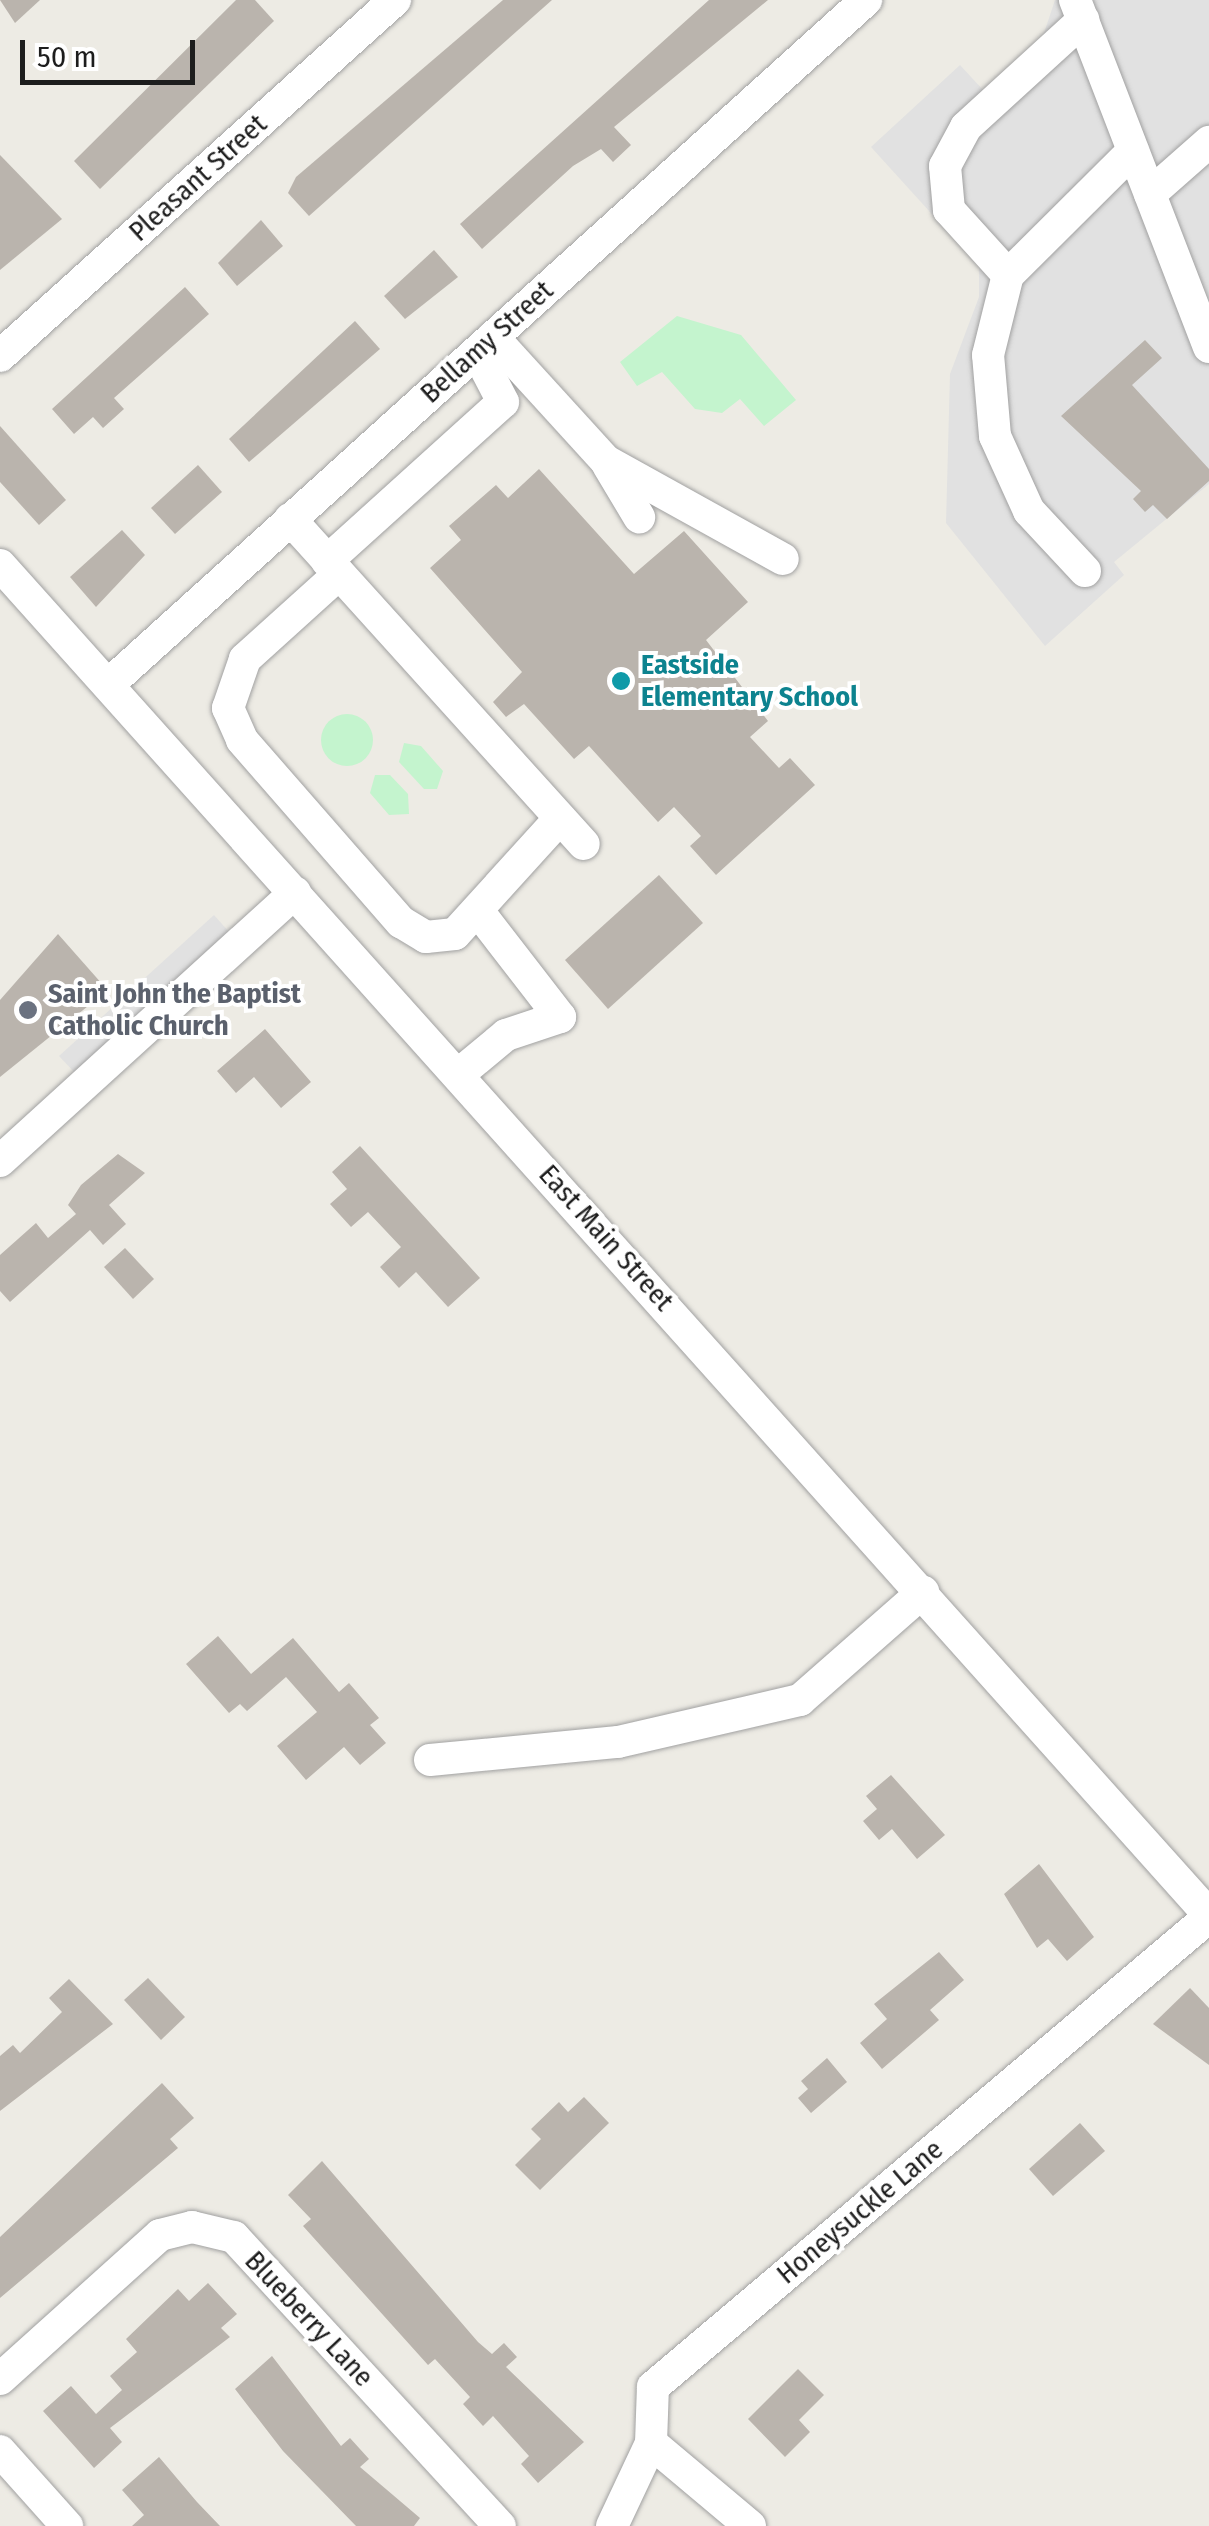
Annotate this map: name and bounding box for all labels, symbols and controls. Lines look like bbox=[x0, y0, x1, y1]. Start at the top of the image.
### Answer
scale bar bbox=[25, 20, 200, 82]
text: 50 m bbox=[37, 39, 97, 75]
street label: Pleasant Street bbox=[122, 107, 274, 249]
street label: Bellamy Street bbox=[414, 274, 560, 410]
place label: Eastside Elementary School bbox=[641, 648, 858, 714]
marker: Eastside Elementary School bbox=[610, 670, 632, 692]
place label: Saint John the Baptist Catholic Church bbox=[48, 977, 301, 1043]
marker: Saint John the Baptist Catholic Church bbox=[17, 999, 39, 1021]
street label: East Main Street bbox=[532, 1158, 680, 1318]
street label: Honeysuckle Lane bbox=[770, 2133, 950, 2291]
street label: Blueberry Lane bbox=[238, 2244, 380, 2394]

